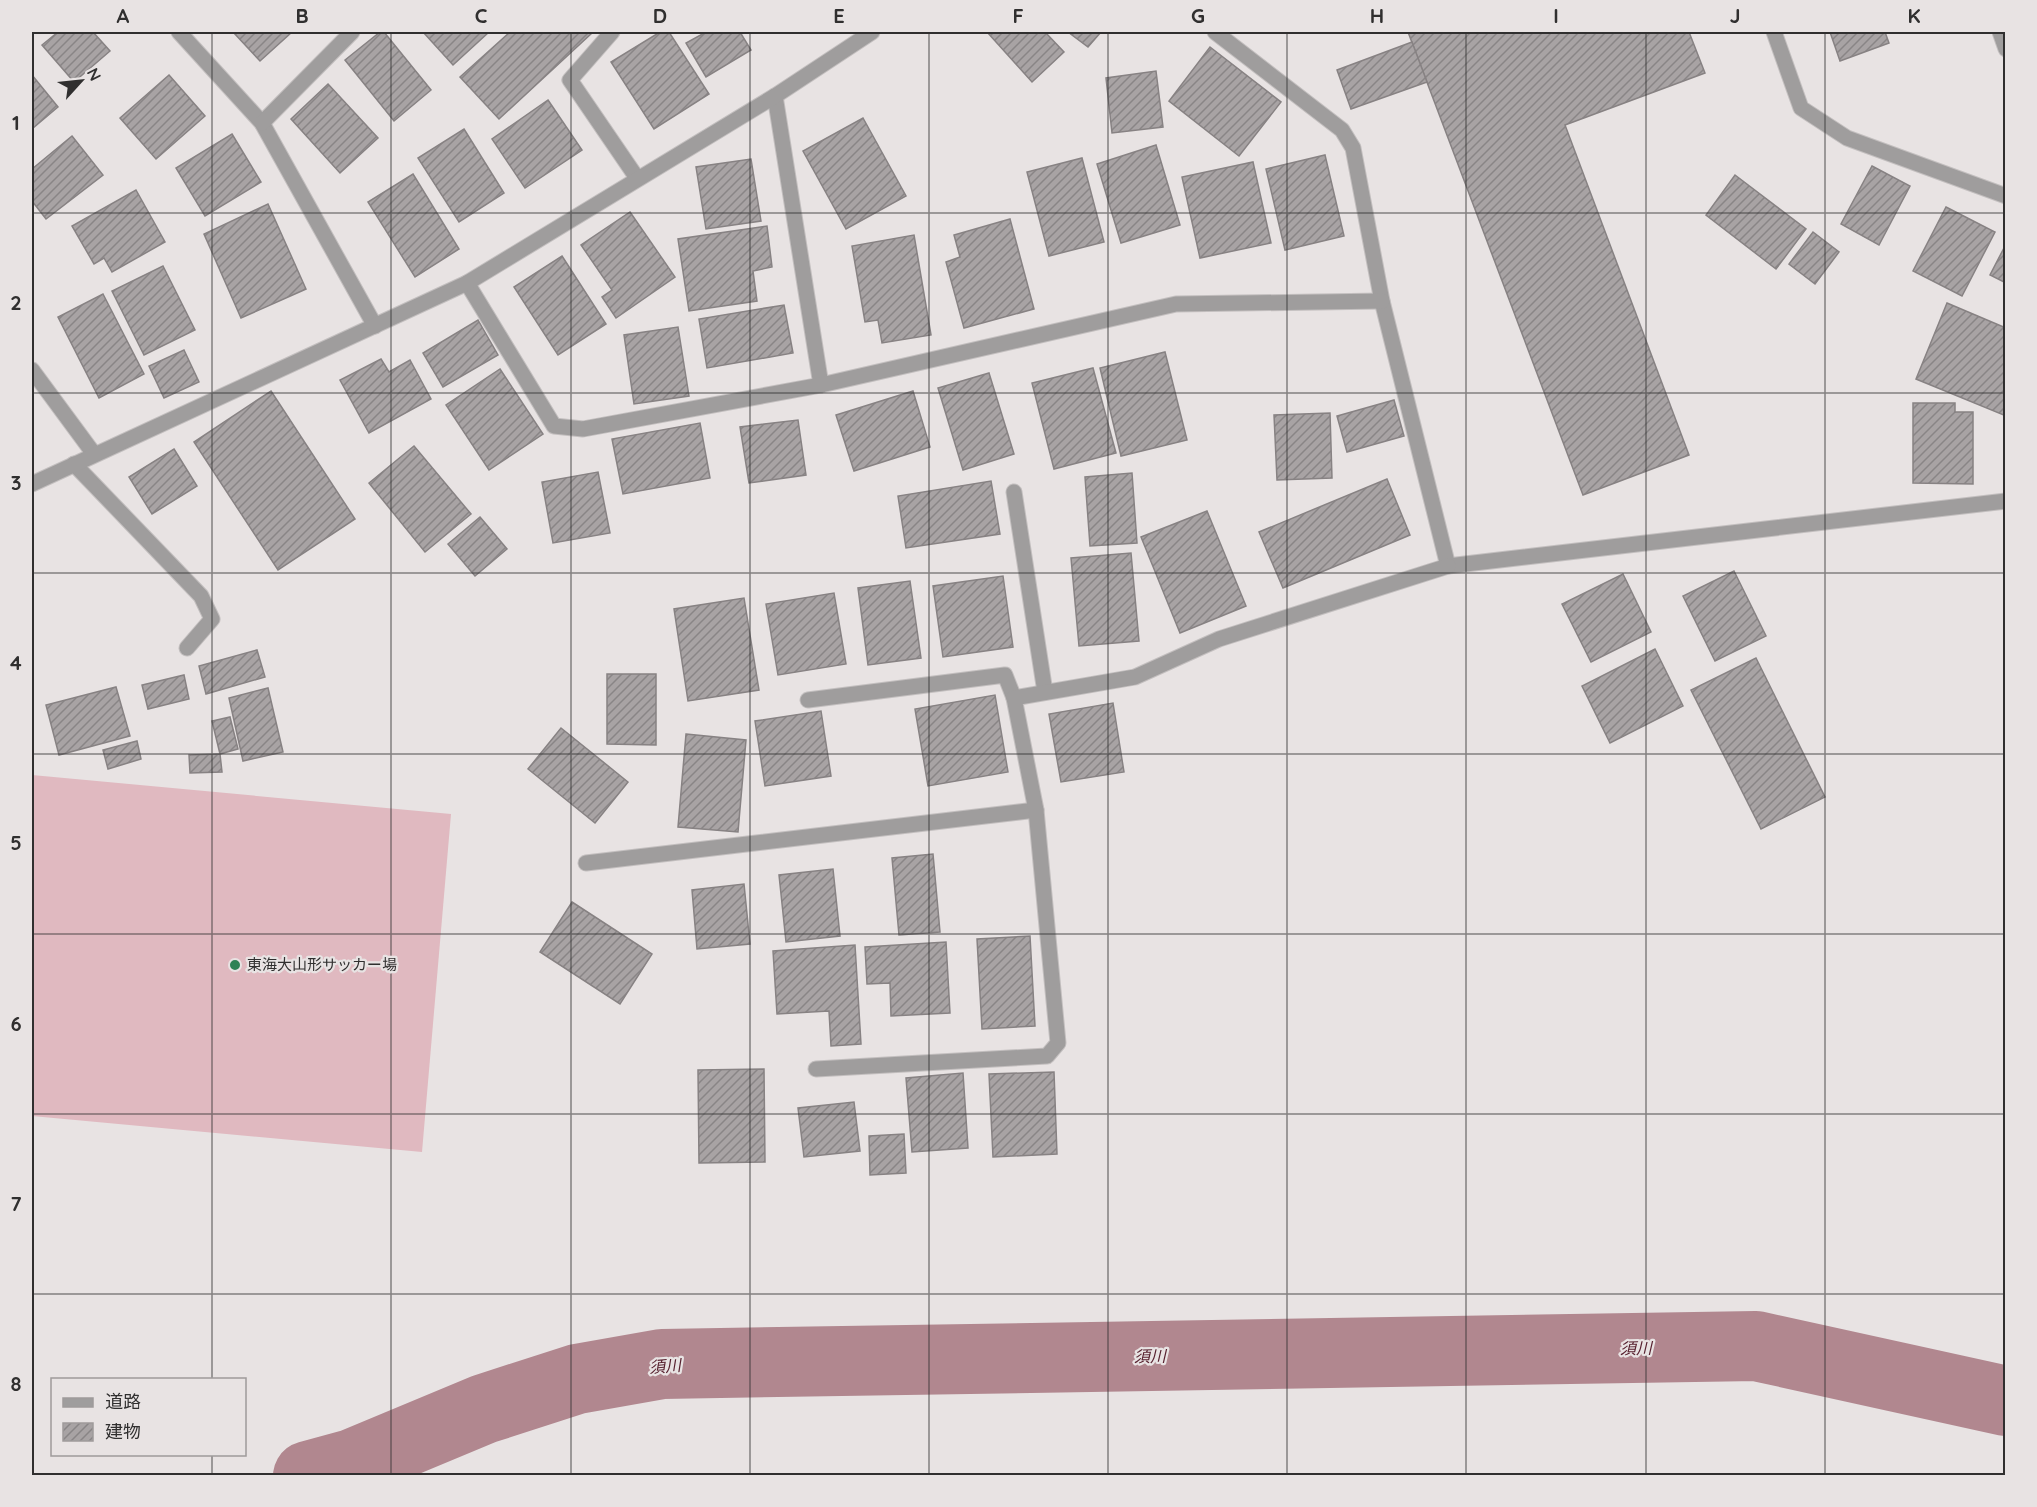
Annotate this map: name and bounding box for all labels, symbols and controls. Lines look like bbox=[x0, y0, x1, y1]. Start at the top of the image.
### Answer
text: A bbox=[117, 3, 130, 28]
text: B bbox=[295, 3, 309, 28]
text: C bbox=[475, 3, 488, 28]
text: D bbox=[653, 3, 667, 28]
text: E bbox=[833, 3, 845, 28]
text: F bbox=[1012, 3, 1024, 28]
text: G bbox=[1191, 3, 1205, 28]
text: H bbox=[1370, 3, 1384, 28]
text: I bbox=[1553, 3, 1559, 28]
text: J bbox=[1729, 3, 1741, 28]
text: K bbox=[1907, 3, 1921, 28]
north arrow bbox=[51, 51, 111, 111]
text: N bbox=[83, 64, 106, 84]
text: 1 bbox=[12, 110, 20, 135]
text: 2 bbox=[10, 290, 22, 315]
text: 3 bbox=[11, 470, 21, 495]
text: 4 bbox=[10, 650, 22, 675]
text: 5 bbox=[10, 830, 22, 855]
place label: 東海大山形サッカー場 bbox=[247, 955, 397, 974]
marker: 東海大山形サッカー場 bbox=[228, 958, 242, 972]
text: 6 bbox=[10, 1011, 22, 1036]
text: 7 bbox=[11, 1191, 22, 1216]
water label: 須川 bbox=[1620, 1338, 1654, 1358]
water label: 須川 bbox=[1134, 1346, 1168, 1366]
water label: 須川 bbox=[648, 1354, 684, 1377]
text: 8 bbox=[11, 1371, 22, 1396]
legend bbox=[51, 1378, 246, 1456]
text: 道路 bbox=[105, 1390, 141, 1413]
text: 建物 bbox=[105, 1420, 141, 1443]

